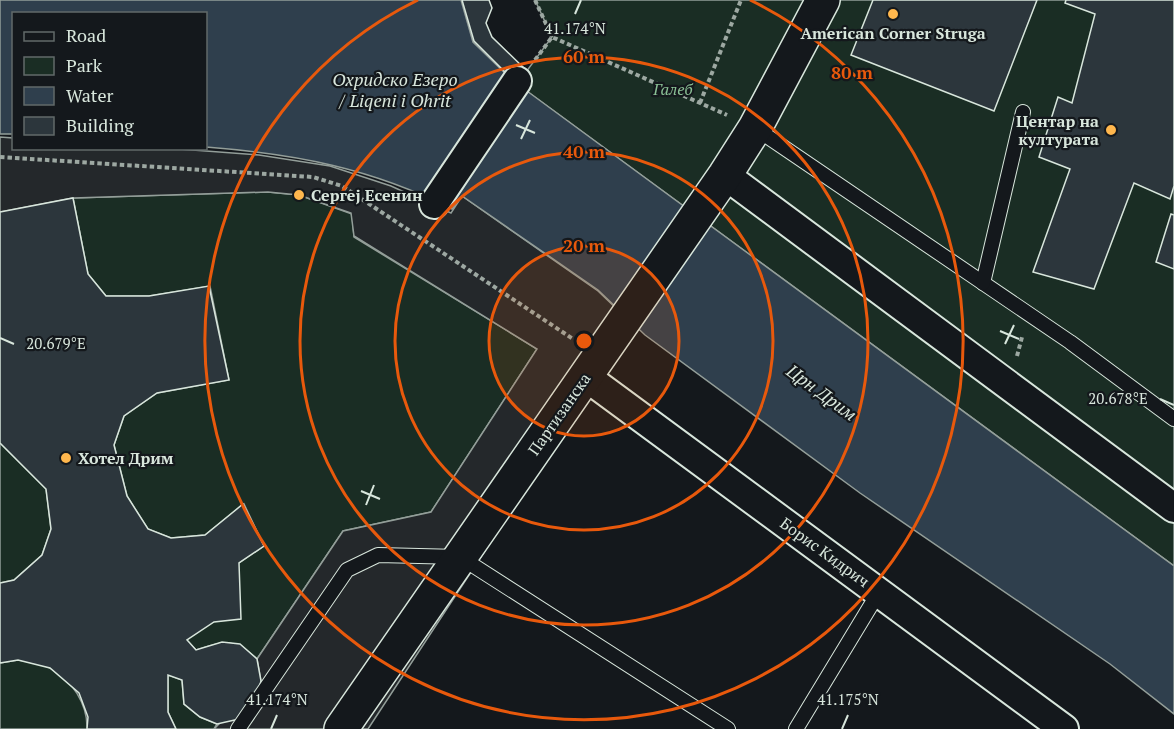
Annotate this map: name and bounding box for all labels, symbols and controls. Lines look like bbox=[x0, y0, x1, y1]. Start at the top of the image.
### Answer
marker: American Corner Struga bbox=[886, 7, 900, 21]
legend bbox=[12, 12, 207, 150]
text: 41.174°N bbox=[544, 18, 606, 38]
place label: American Corner Struga bbox=[800, 22, 986, 44]
text: Road bbox=[66, 23, 106, 47]
text: 60 m bbox=[563, 44, 605, 68]
text: Park bbox=[66, 53, 103, 77]
text: 80 m bbox=[831, 60, 873, 84]
water label: Охридско Езеро / Liqeni i Ohrit bbox=[332, 67, 458, 112]
park label: Галеб bbox=[652, 78, 694, 100]
text: Water bbox=[66, 83, 113, 107]
place label: Центар на културата bbox=[1016, 110, 1099, 150]
text: Building bbox=[66, 113, 134, 137]
marker: Центар на културата bbox=[1104, 123, 1118, 137]
text: 40 m bbox=[563, 139, 605, 163]
place label: Сергеј Есенин bbox=[311, 184, 423, 206]
marker: Сергеј Есенин bbox=[292, 188, 306, 202]
text: 20 m bbox=[563, 233, 605, 257]
centre of rings bbox=[574, 331, 594, 351]
text: 20.679°E bbox=[26, 333, 86, 353]
water label: Црн Дрим bbox=[781, 358, 862, 426]
street label: Партизанска bbox=[523, 368, 595, 460]
text: 20.678°E bbox=[1088, 388, 1148, 408]
place label: Хотел Дрим bbox=[78, 447, 174, 469]
marker: Хотел Дрим bbox=[59, 451, 73, 465]
street label: Борис Кидрич bbox=[776, 512, 874, 592]
text: 41.174°N bbox=[246, 689, 308, 709]
text: 41.175°N bbox=[817, 689, 879, 709]

